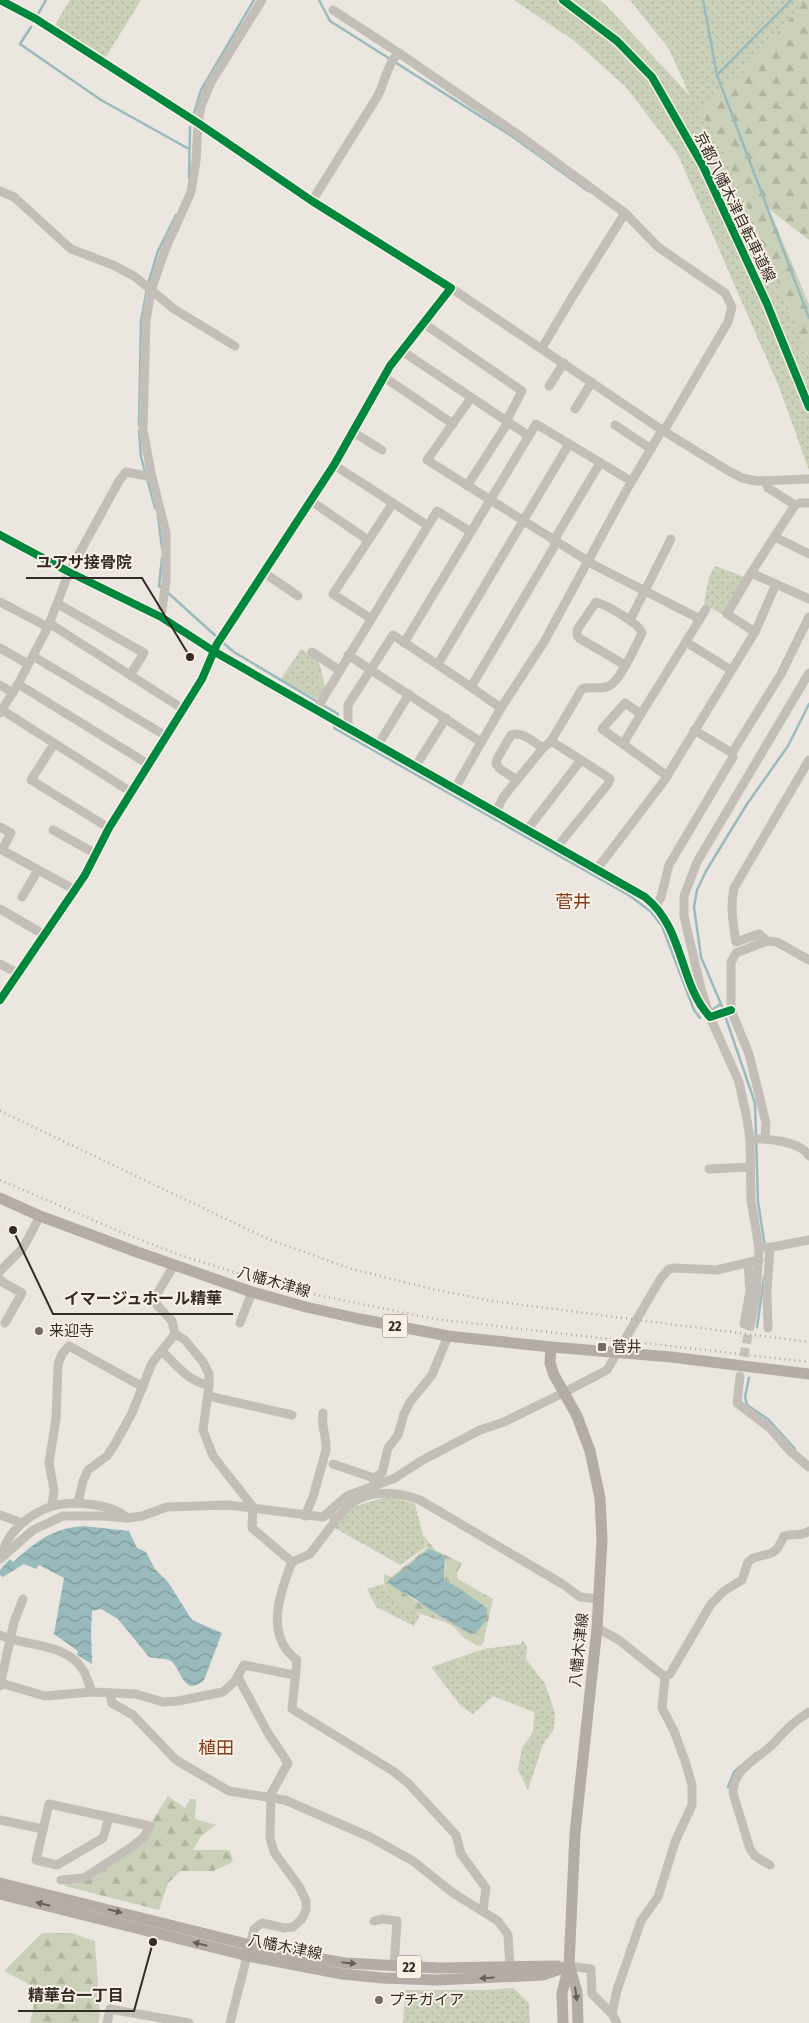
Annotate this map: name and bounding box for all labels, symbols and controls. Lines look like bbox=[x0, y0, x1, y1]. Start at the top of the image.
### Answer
street label: 京都八幡木津自転車道線 bbox=[691, 129, 779, 285]
callout: ユアサ接骨院 bbox=[26, 547, 142, 578]
text: ユアサ接骨院 bbox=[36, 553, 132, 572]
district label: 菅井 bbox=[555, 891, 591, 913]
street label: 八幡木津線 bbox=[235, 1263, 313, 1301]
callout: イマージュホール精華 bbox=[53, 1283, 233, 1314]
text: イマージュホール精華 bbox=[64, 1289, 222, 1308]
road number: 22 bbox=[382, 1314, 408, 1338]
place label: 来迎寺 bbox=[49, 1322, 94, 1340]
marker: 来迎寺 bbox=[33, 1325, 45, 1337]
place label: 菅井 bbox=[612, 1338, 642, 1356]
marker: 菅井 bbox=[596, 1341, 608, 1353]
street label: 八幡木津線 bbox=[566, 1612, 592, 1688]
district label: 植田 bbox=[198, 1737, 234, 1759]
one-way arrow bbox=[35, 1900, 50, 1908]
one-way arrow bbox=[108, 1907, 123, 1915]
street label: 八幡木津線 bbox=[246, 1931, 324, 1963]
one-way arrow bbox=[193, 1939, 208, 1947]
road number: 22 bbox=[396, 1955, 422, 1978]
one-way arrow bbox=[342, 1959, 358, 1967]
one-way arrow bbox=[479, 1974, 495, 1982]
callout: 精華台一丁目 bbox=[18, 1980, 134, 2011]
text: 精華台一丁目 bbox=[28, 1986, 124, 2005]
one-way arrow bbox=[572, 1986, 580, 2002]
place label: プチガイア bbox=[389, 1991, 464, 2009]
marker: プチガイア bbox=[373, 1994, 385, 2006]

